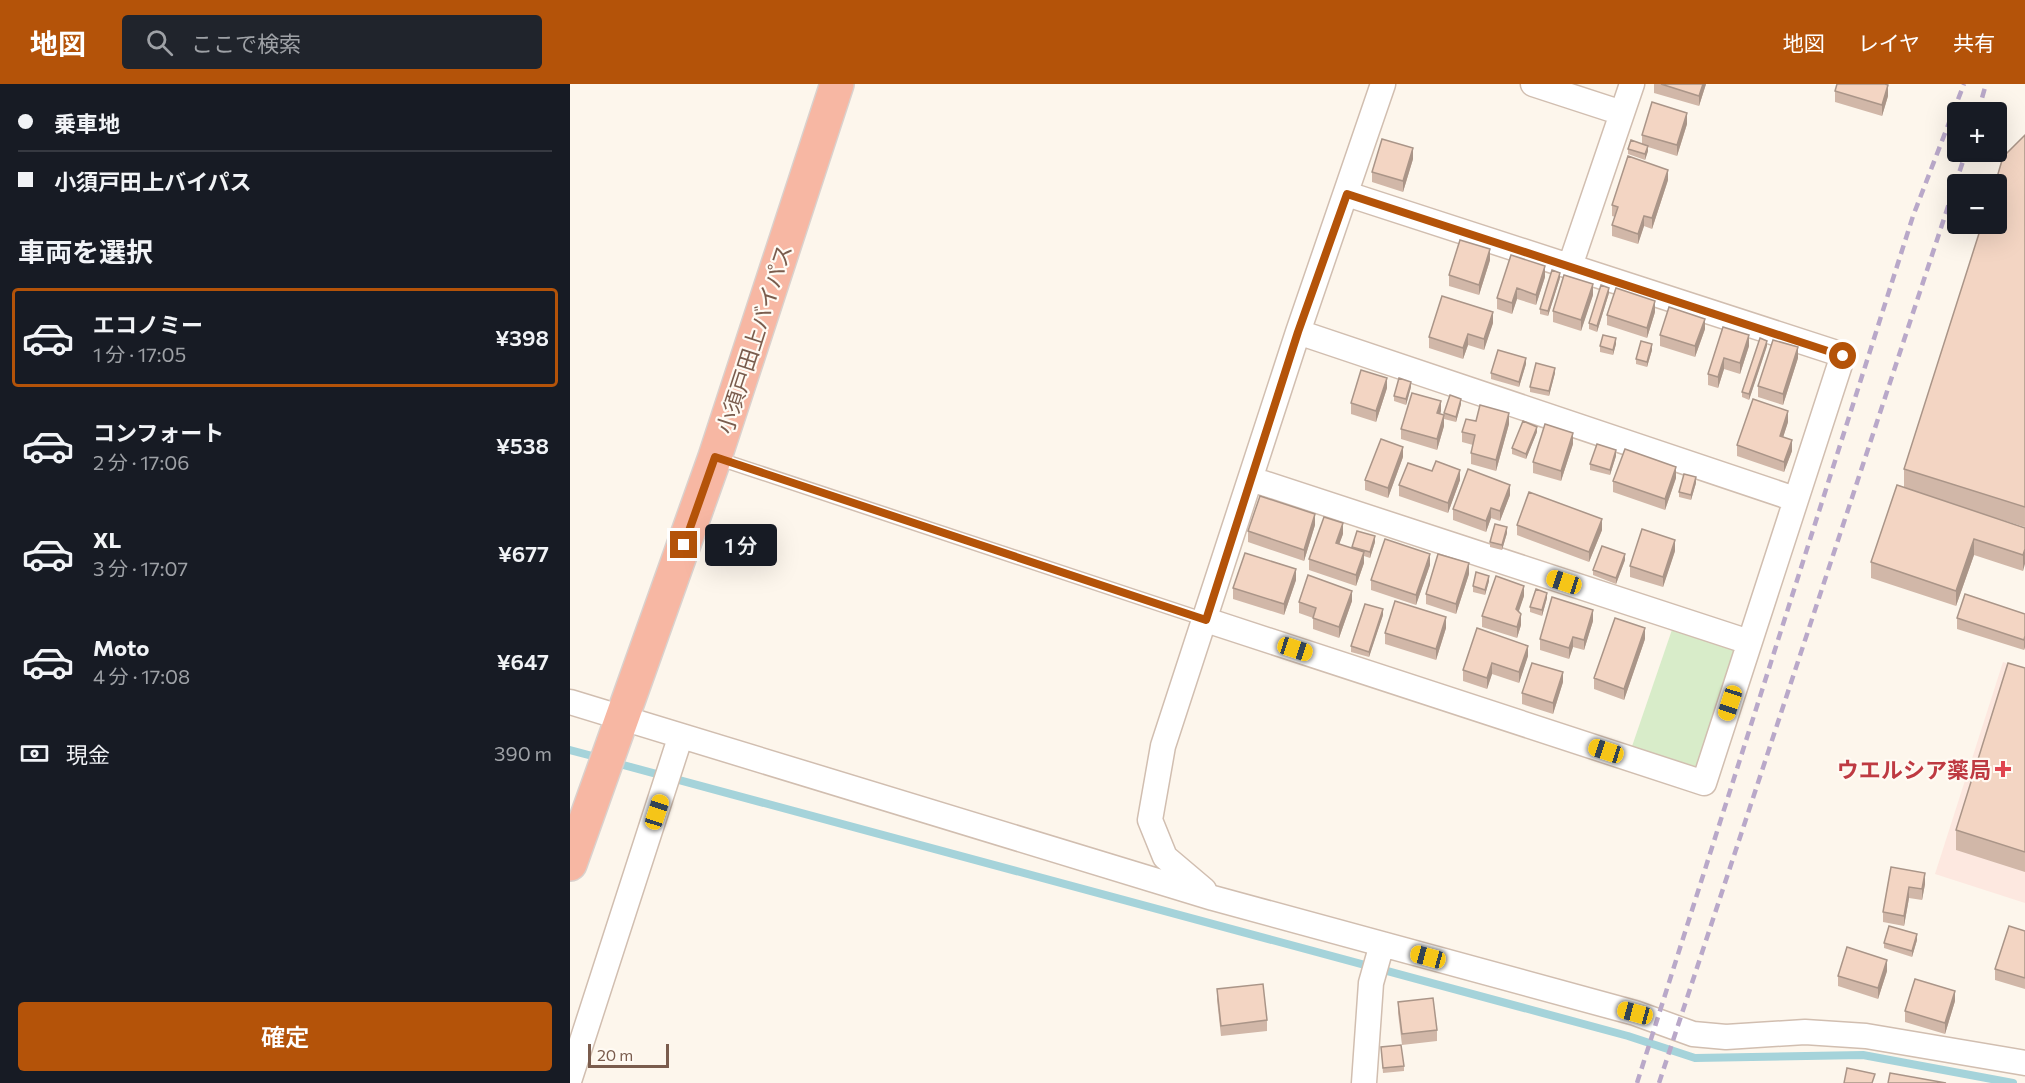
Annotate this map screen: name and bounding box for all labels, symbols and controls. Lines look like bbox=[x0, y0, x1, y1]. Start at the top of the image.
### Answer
search box bbox=[122, 15, 542, 69]
text: 地図 bbox=[30, 26, 86, 60]
icon: search bbox=[143, 26, 176, 59]
text: ここで検索 bbox=[191, 30, 301, 57]
text: 地図 bbox=[1783, 30, 1825, 55]
text: レイヤ bbox=[1858, 30, 1920, 55]
text: 共有 bbox=[1953, 30, 1995, 55]
map controls bbox=[1947, 102, 2007, 234]
button: + bbox=[1947, 102, 2007, 162]
text: 乗車地 bbox=[54, 110, 120, 137]
text: 小須戸田上バイパス bbox=[54, 168, 252, 195]
button: − bbox=[1947, 174, 2007, 234]
text: 車両を選択 bbox=[18, 235, 153, 268]
street label: 小須戸田上バイパス bbox=[711, 241, 797, 437]
icon: car bbox=[21, 311, 75, 365]
text: エコノミー bbox=[93, 311, 203, 338]
text: ¥398 bbox=[495, 324, 549, 351]
text: 1 分 · 17:05 bbox=[93, 342, 186, 366]
route start bbox=[1829, 342, 1856, 369]
icon: car bbox=[21, 419, 75, 473]
text: コンフォート bbox=[93, 419, 224, 446]
text: ¥538 bbox=[496, 432, 549, 459]
text: 2 分 · 17:06 bbox=[93, 450, 189, 474]
callout: 1 分 bbox=[705, 524, 777, 566]
text: XL bbox=[93, 526, 121, 553]
icon: car bbox=[21, 527, 75, 581]
route end bbox=[670, 531, 697, 558]
text: 1 分 bbox=[725, 533, 757, 557]
text: ¥677 bbox=[498, 540, 549, 567]
text: 3 分 · 17:07 bbox=[93, 556, 188, 580]
car bbox=[1544, 568, 1584, 596]
text: Moto bbox=[93, 634, 149, 661]
icon: car bbox=[21, 635, 75, 689]
car bbox=[1275, 635, 1315, 663]
text: ¥647 bbox=[497, 648, 549, 675]
text: 4 分 · 17:08 bbox=[93, 664, 190, 688]
car bbox=[1716, 683, 1744, 723]
icon: cash bbox=[18, 737, 51, 770]
car bbox=[1586, 737, 1626, 765]
text: 現金 bbox=[66, 741, 110, 768]
text: 390 m bbox=[494, 741, 552, 765]
place label: ウエルシア薬局 bbox=[1837, 756, 1991, 783]
marker: ウエルシア薬局 bbox=[1996, 762, 2010, 776]
car bbox=[643, 792, 671, 832]
car bbox=[1408, 944, 1448, 970]
car bbox=[1615, 1000, 1655, 1026]
button: 確定 bbox=[18, 1002, 552, 1071]
scale bar bbox=[588, 1041, 669, 1068]
text: 20 m bbox=[597, 1045, 633, 1064]

